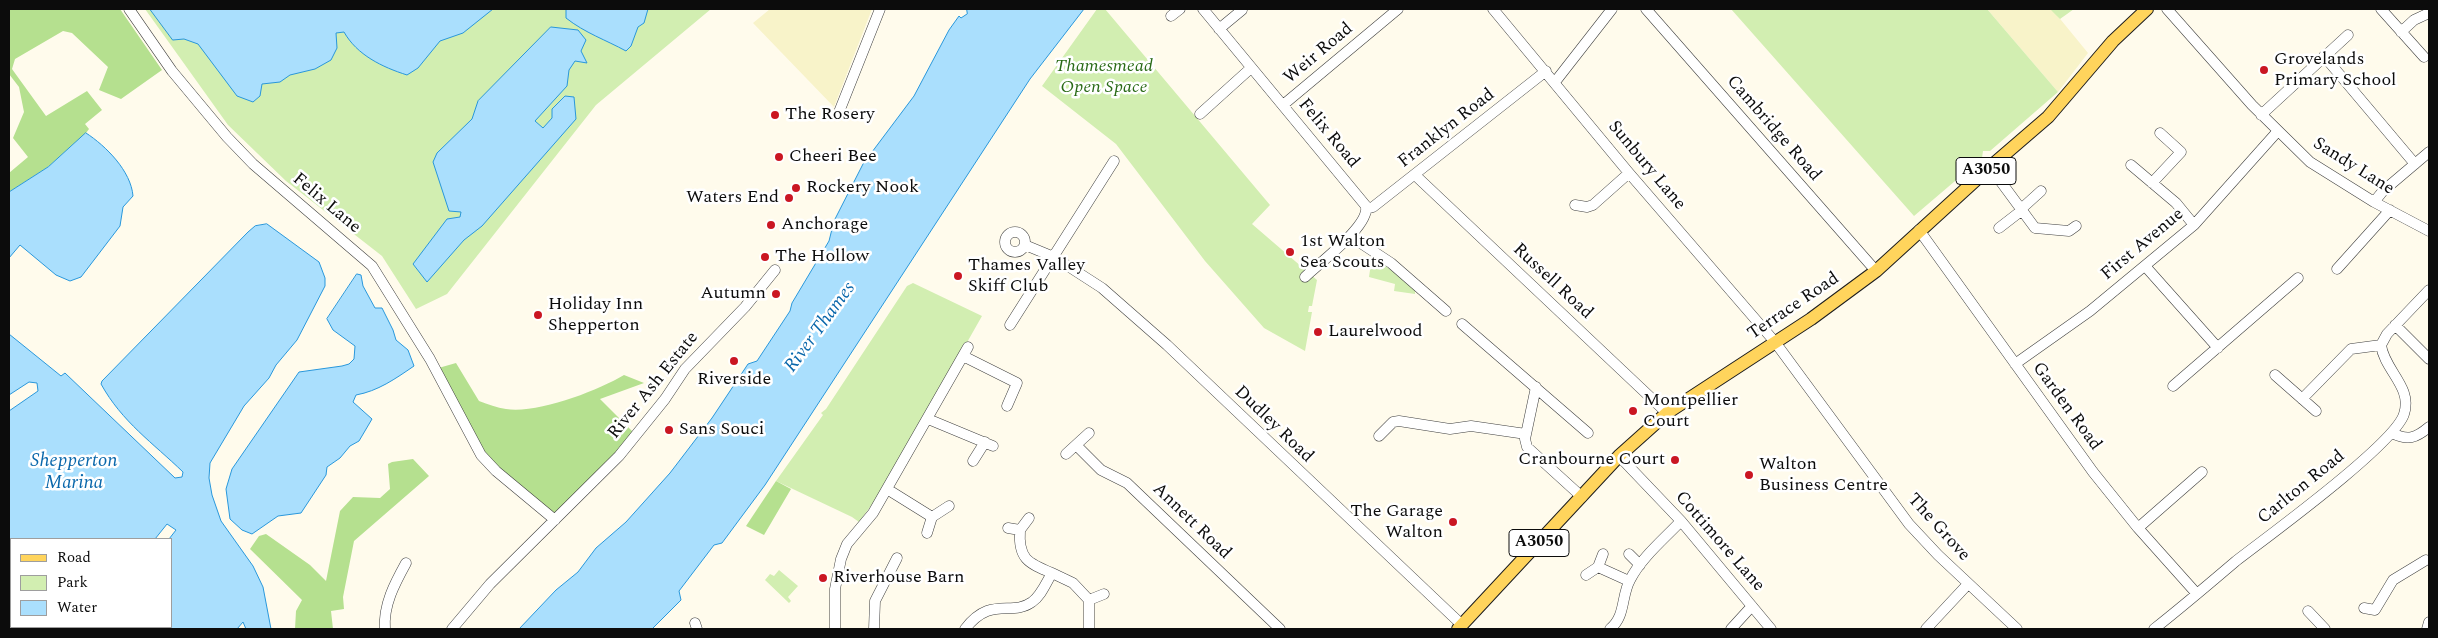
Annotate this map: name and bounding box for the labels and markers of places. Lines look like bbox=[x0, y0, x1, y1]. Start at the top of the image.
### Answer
place label: Grovelands Primary School bbox=[2274, 49, 2396, 92]
marker: Grovelands Primary School bbox=[2258, 64, 2270, 76]
place label: The Rosery bbox=[785, 104, 875, 126]
marker: The Rosery bbox=[769, 109, 781, 121]
place label: Cheeri Bee bbox=[789, 146, 877, 168]
marker: Cheeri Bee bbox=[773, 151, 785, 163]
place label: Rockery Nook bbox=[806, 177, 919, 199]
marker: Rockery Nook bbox=[790, 182, 802, 194]
place label: Waters End bbox=[686, 187, 779, 209]
marker: Waters End bbox=[783, 192, 795, 204]
place label: Anchorage bbox=[781, 214, 868, 236]
marker: Anchorage bbox=[765, 219, 777, 231]
place label: 1st Walton Sea Scouts bbox=[1300, 231, 1385, 274]
place label: The Hollow bbox=[775, 246, 869, 268]
marker: 1st Walton Sea Scouts bbox=[1284, 246, 1296, 258]
marker: The Hollow bbox=[759, 251, 771, 263]
place label: Thames Valley Skiff Club bbox=[968, 255, 1085, 298]
marker: Thames Valley Skiff Club bbox=[952, 270, 964, 282]
place label: Autumn bbox=[700, 283, 766, 305]
marker: Autumn bbox=[770, 288, 782, 300]
place label: Holiday Inn Shepperton bbox=[548, 294, 643, 336]
marker: Holiday Inn Shepperton bbox=[532, 309, 544, 321]
place label: Laurelwood bbox=[1328, 321, 1423, 343]
marker: Laurelwood bbox=[1312, 326, 1324, 338]
marker: Riverside bbox=[728, 355, 740, 367]
place label: Riverside bbox=[697, 369, 771, 391]
place label: Montpellier Court bbox=[1643, 390, 1738, 432]
marker: Montpellier Court bbox=[1627, 405, 1639, 417]
place label: Sans Souci bbox=[679, 419, 764, 441]
marker: Sans Souci bbox=[663, 424, 675, 436]
place label: Cranbourne Court bbox=[1518, 449, 1665, 471]
marker: Cranbourne Court bbox=[1669, 454, 1681, 466]
place label: Walton Business Centre bbox=[1759, 454, 1888, 496]
marker: Walton Business Centre bbox=[1743, 469, 1755, 481]
place label: The Garage Walton bbox=[1350, 501, 1443, 544]
marker: The Garage Walton bbox=[1447, 516, 1459, 528]
place label: Riverhouse Barn bbox=[833, 567, 965, 589]
marker: Riverhouse Barn bbox=[817, 572, 829, 584]

